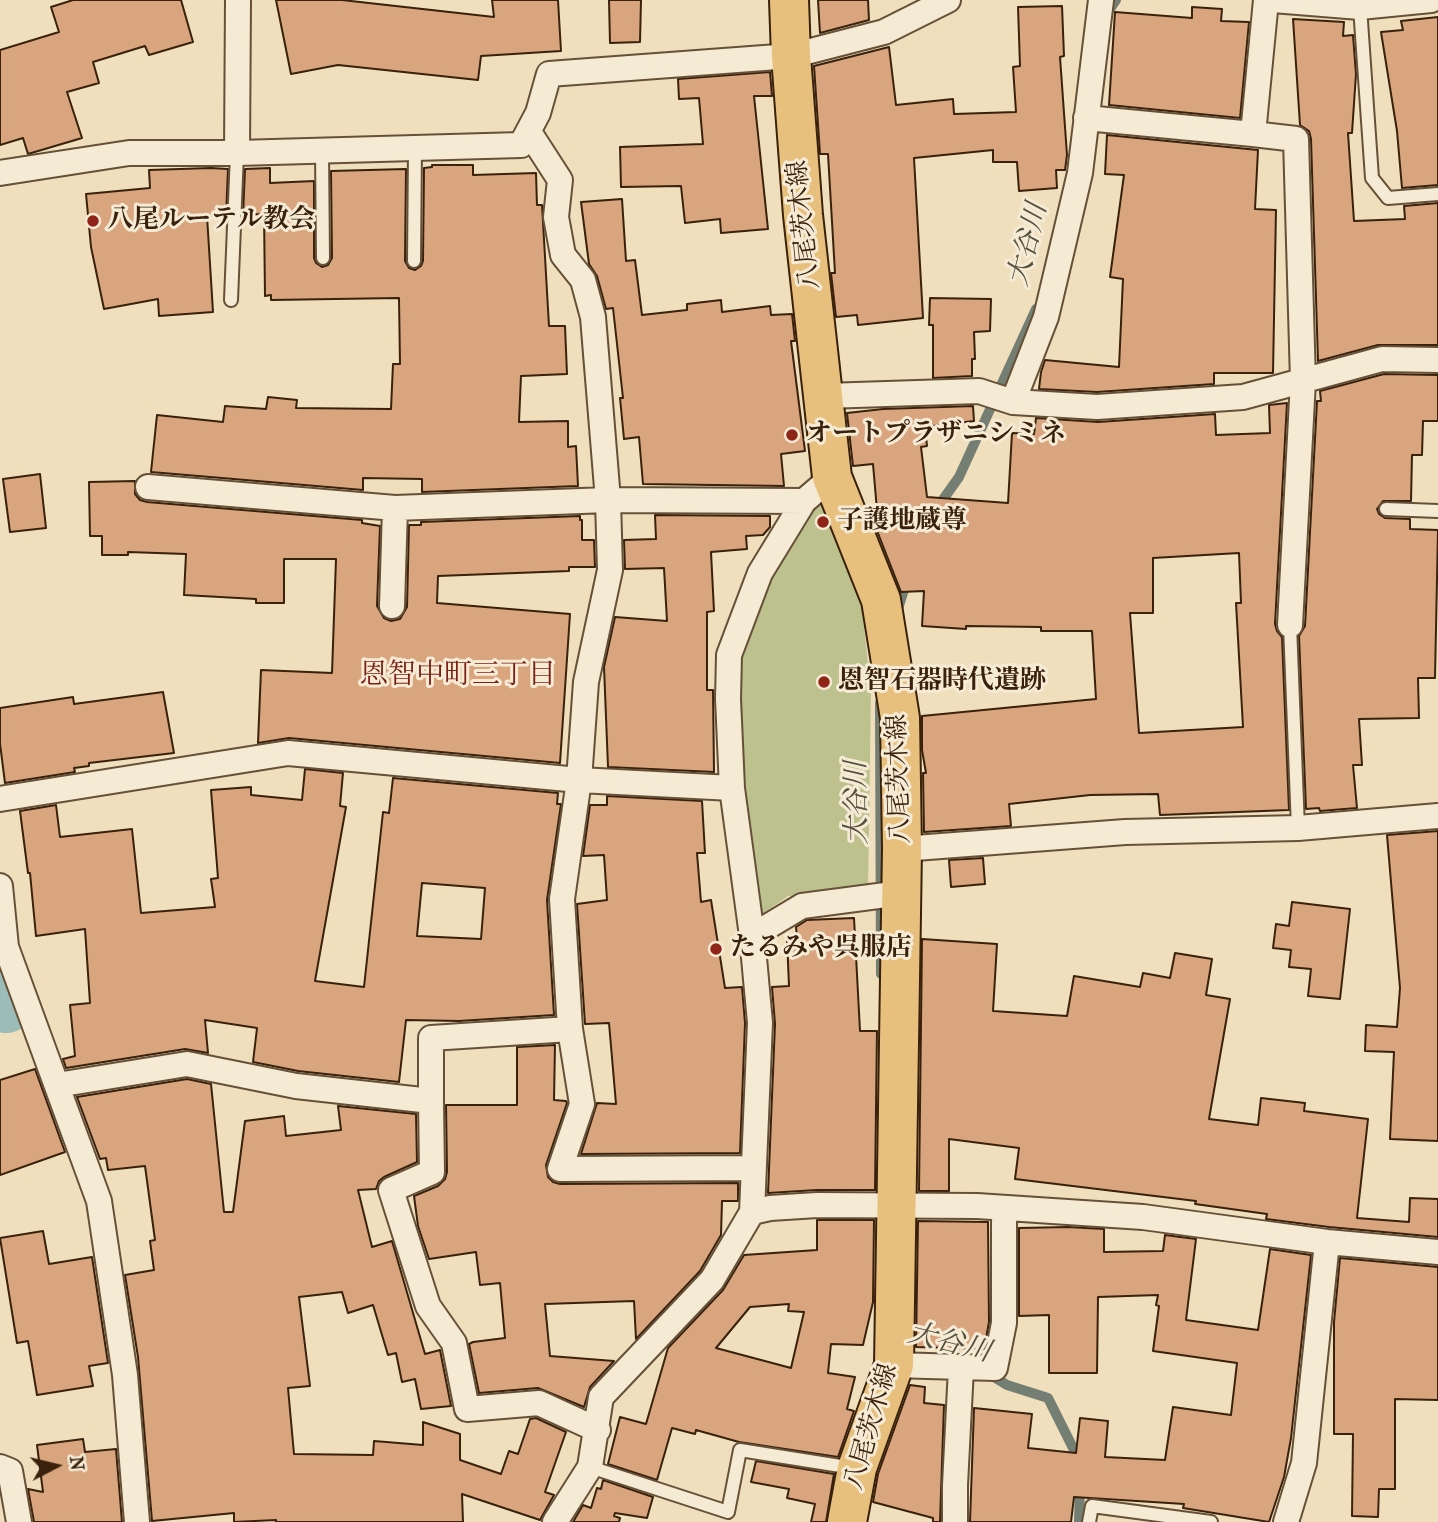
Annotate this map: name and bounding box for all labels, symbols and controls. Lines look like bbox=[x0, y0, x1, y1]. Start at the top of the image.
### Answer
street label: 八尾茨木線 bbox=[783, 159, 827, 291]
water label: 大谷川 bbox=[1003, 200, 1055, 290]
place label: 八尾ルーテル教会 bbox=[107, 205, 315, 237]
marker: 八尾ルーテル教会 bbox=[85, 213, 101, 229]
place label: オートプラザニシミネ bbox=[806, 419, 1066, 451]
marker: オートプラザニシミネ bbox=[784, 427, 800, 443]
place label: 子護地蔵尊 bbox=[837, 506, 967, 538]
marker: 子護地蔵尊 bbox=[815, 514, 831, 530]
district label: 恩智中町三丁目 bbox=[360, 659, 556, 693]
place label: 恩智石器時代遺跡 bbox=[838, 666, 1046, 698]
marker: 恩智石器時代遺跡 bbox=[816, 674, 832, 690]
street label: 八尾茨木線 bbox=[882, 713, 918, 845]
water label: 大谷川 bbox=[840, 761, 876, 845]
place label: たるみや呉服店 bbox=[730, 933, 912, 965]
marker: たるみや呉服店 bbox=[708, 941, 724, 957]
water label: 大谷川 bbox=[904, 1318, 994, 1370]
street label: 八尾茨木線 bbox=[839, 1360, 905, 1494]
north arrow bbox=[21, 1431, 91, 1501]
text: N bbox=[65, 1455, 89, 1472]

